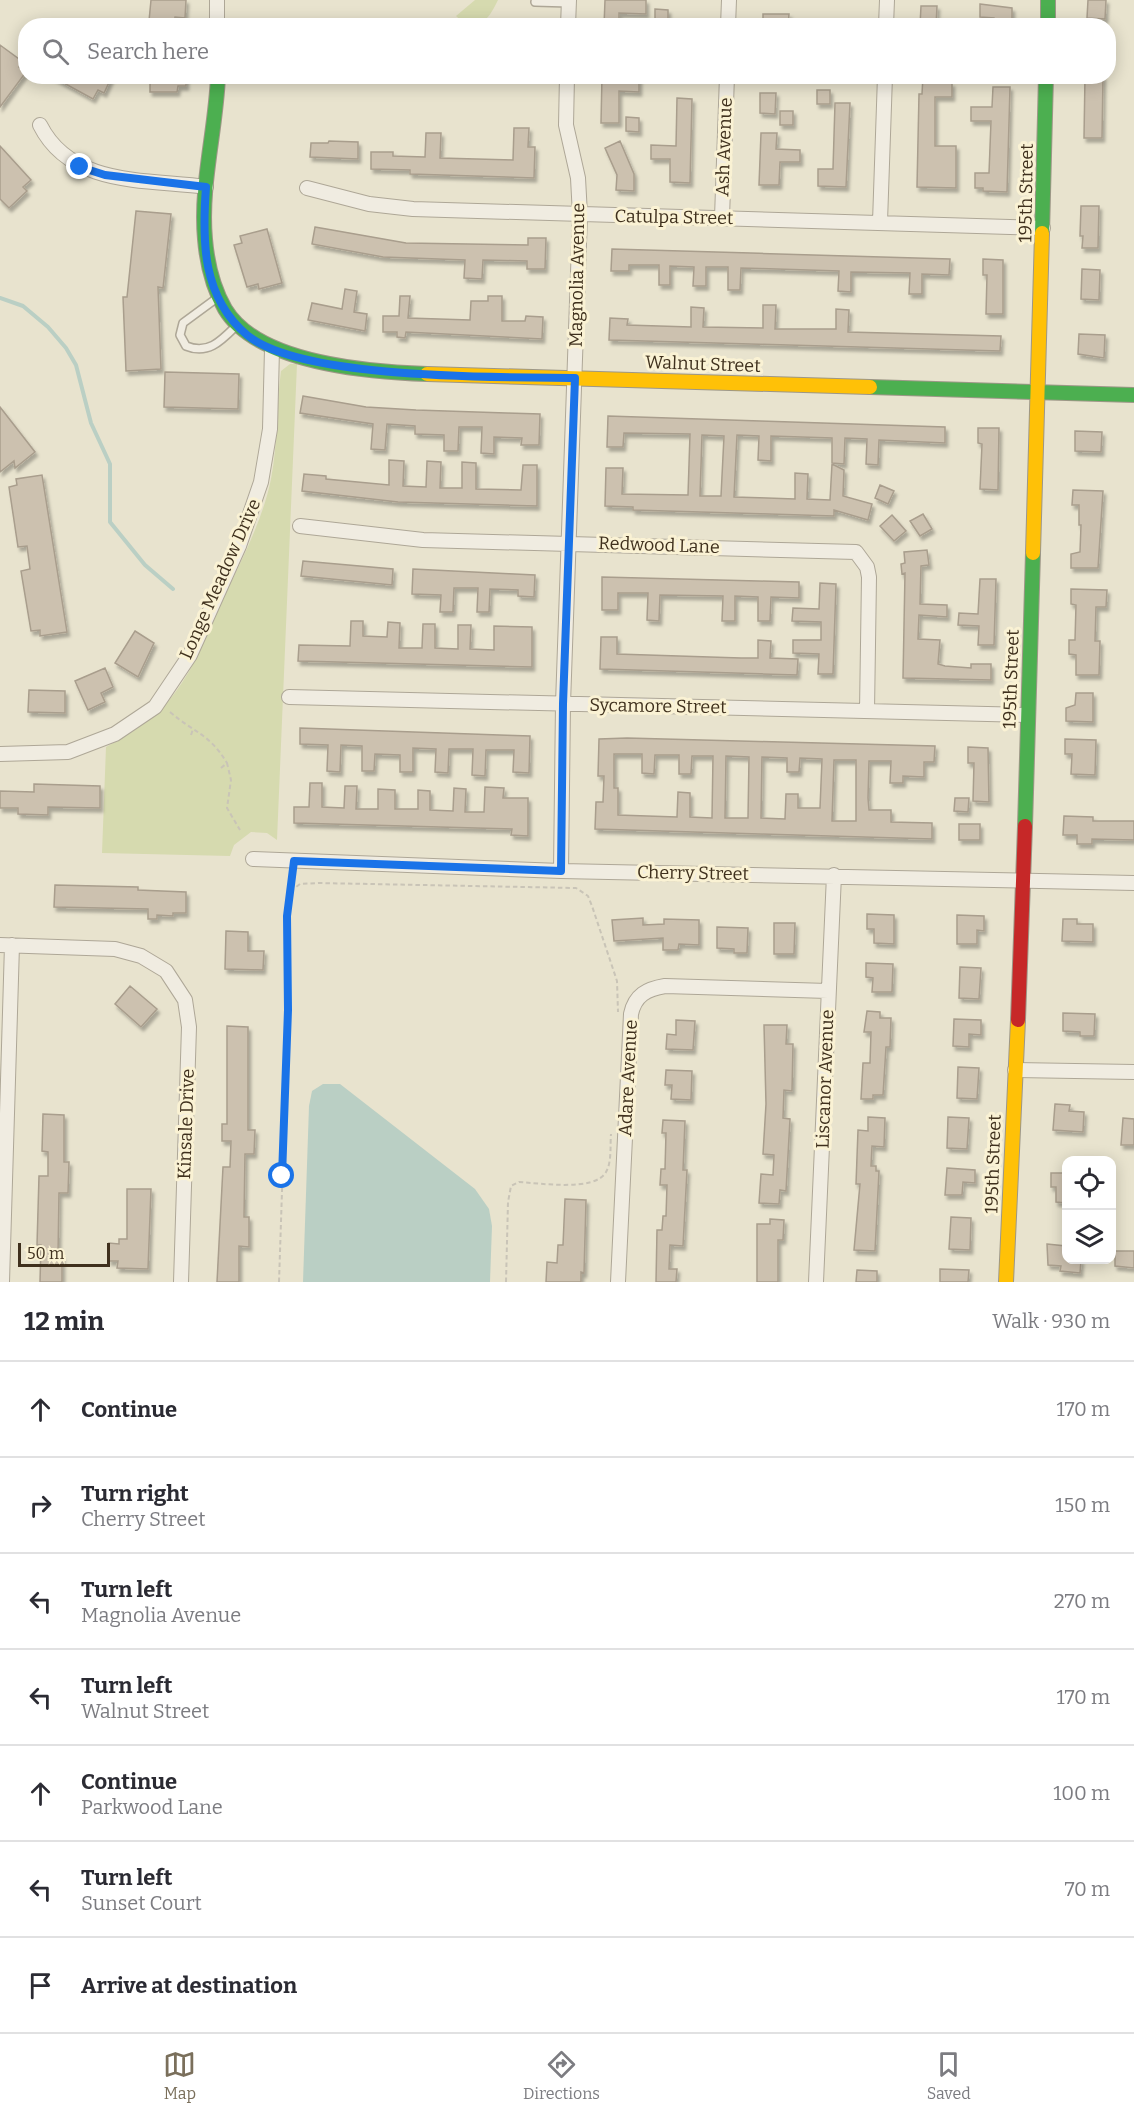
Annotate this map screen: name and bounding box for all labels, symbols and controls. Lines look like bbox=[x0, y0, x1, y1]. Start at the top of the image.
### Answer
search box bbox=[18, 18, 1116, 84]
icon: search bbox=[39, 35, 72, 68]
text: Search here bbox=[87, 38, 209, 65]
street label: Ash Avenue bbox=[711, 97, 737, 197]
street label: 195th Street bbox=[1014, 143, 1038, 243]
route end bbox=[66, 153, 92, 179]
street label: Magnolia Avenue bbox=[565, 203, 589, 347]
street label: Catulpa Street bbox=[614, 205, 734, 229]
street label: Walnut Street bbox=[645, 351, 762, 377]
street label: Longe Meadow Drive bbox=[175, 495, 265, 663]
street label: Redwood Lane bbox=[598, 532, 720, 558]
street label: 195th Street bbox=[998, 628, 1024, 729]
street label: Sycamore Street bbox=[589, 694, 727, 718]
street label: Cherry Street bbox=[637, 861, 750, 885]
street label: Liscanor Avenue bbox=[812, 1009, 838, 1149]
street label: Adare Avenue bbox=[614, 1019, 642, 1137]
street label: Kinsale Drive bbox=[173, 1068, 199, 1180]
street label: 195th Street bbox=[980, 1113, 1006, 1214]
map controls bbox=[1062, 1156, 1116, 1264]
button: locate bbox=[1062, 1156, 1116, 1210]
route start bbox=[268, 1162, 294, 1188]
button: layers bbox=[1062, 1210, 1116, 1264]
scale bar bbox=[18, 1240, 110, 1268]
text: 50 m bbox=[27, 1244, 64, 1263]
text: 12 min bbox=[24, 1306, 104, 1337]
text: Walk · 930 m bbox=[992, 1309, 1110, 1333]
icon: ahead bbox=[24, 1393, 57, 1426]
text: Continue bbox=[81, 1396, 177, 1423]
text: 170 m bbox=[1057, 1397, 1110, 1421]
text: Turn right bbox=[81, 1480, 189, 1507]
icon: right bbox=[24, 1489, 57, 1522]
text: 150 m bbox=[1055, 1493, 1110, 1517]
text: Cherry Street bbox=[81, 1507, 205, 1531]
text: Turn left bbox=[81, 1576, 173, 1603]
icon: left bbox=[24, 1585, 57, 1618]
text: 270 m bbox=[1054, 1589, 1110, 1613]
text: Magnolia Avenue bbox=[81, 1603, 241, 1627]
text: Turn left bbox=[81, 1672, 173, 1699]
icon: left bbox=[24, 1681, 57, 1714]
text: 170 m bbox=[1057, 1685, 1110, 1709]
text: Walnut Street bbox=[81, 1699, 209, 1723]
text: Continue bbox=[81, 1768, 177, 1795]
icon: ahead bbox=[24, 1777, 57, 1810]
text: 100 m bbox=[1053, 1781, 1110, 1805]
text: Parkwood Lane bbox=[81, 1795, 223, 1819]
text: Turn left bbox=[81, 1864, 173, 1891]
icon: left bbox=[24, 1873, 57, 1906]
text: 70 m bbox=[1064, 1877, 1110, 1901]
text: Sunset Court bbox=[81, 1891, 202, 1915]
icon: arrive bbox=[24, 1969, 57, 2002]
text: Arrive at destination bbox=[81, 1972, 297, 1999]
tab: Map bbox=[163, 2048, 196, 2103]
tab: Directions bbox=[523, 2048, 600, 2103]
tab: Saved bbox=[927, 2048, 971, 2103]

